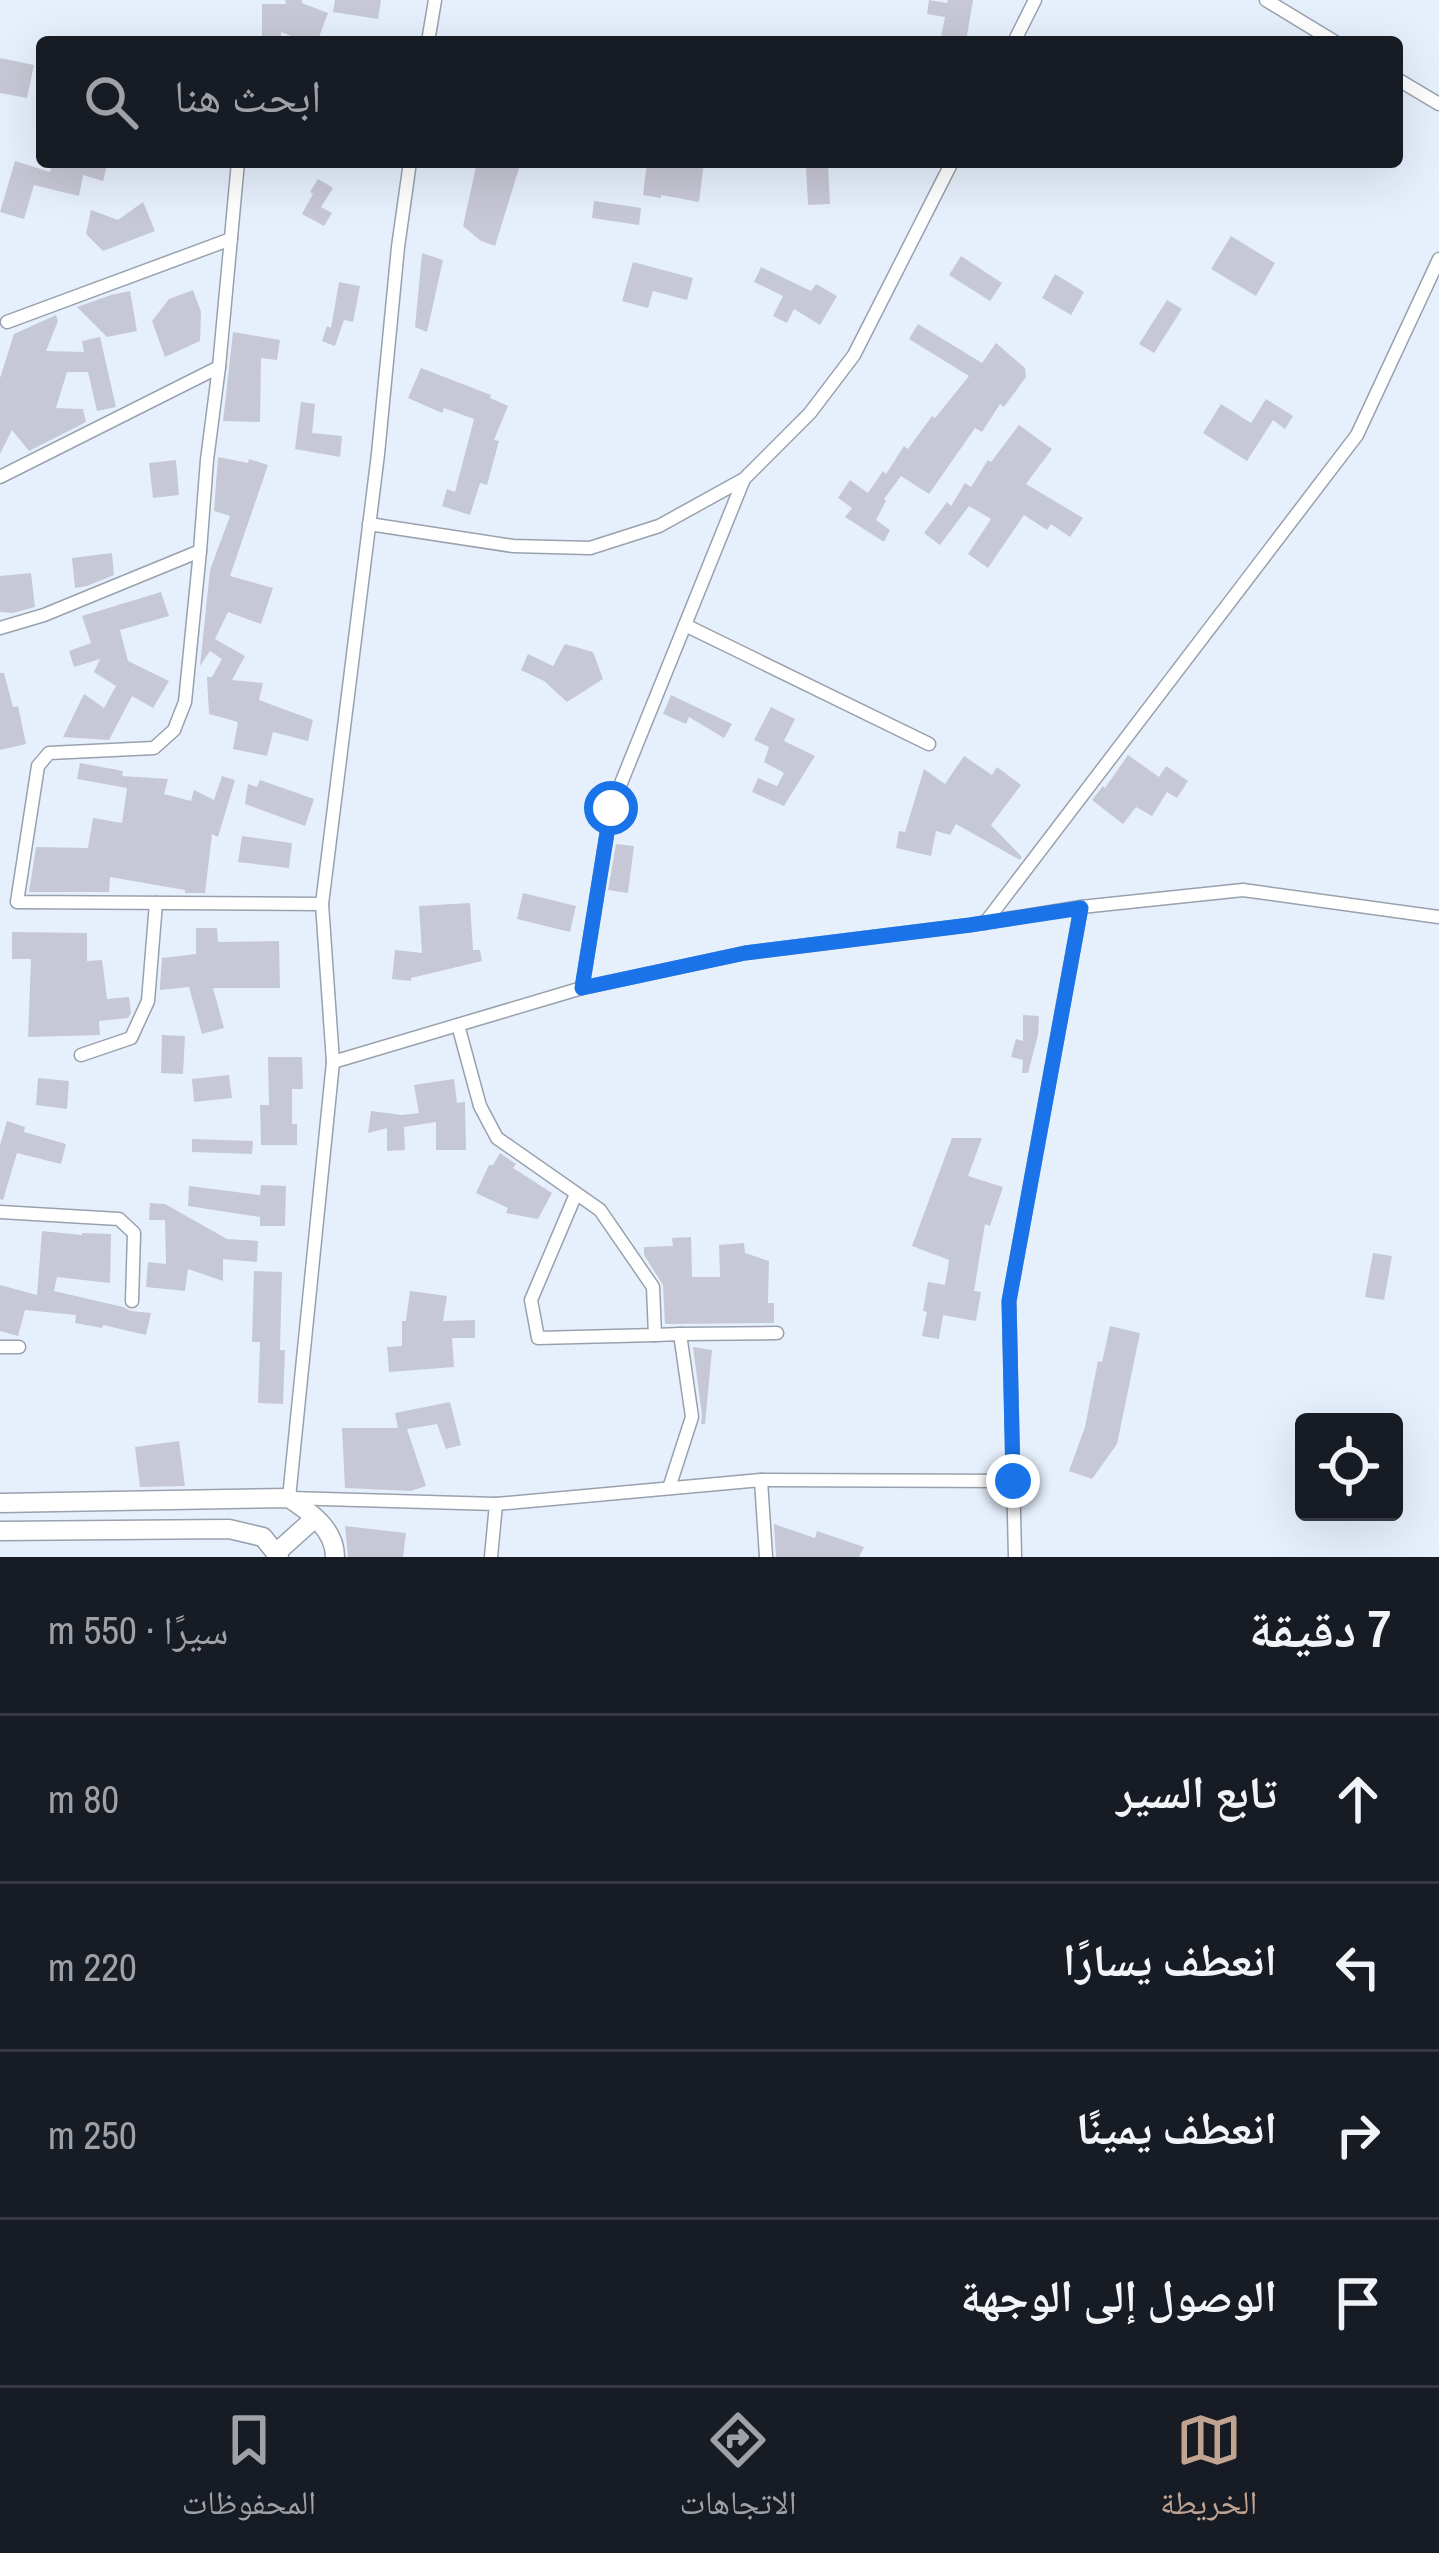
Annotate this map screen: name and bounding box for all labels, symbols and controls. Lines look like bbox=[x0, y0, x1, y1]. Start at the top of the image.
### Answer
search box bbox=[36, 36, 1403, 168]
text: ابحث هنا bbox=[174, 65, 321, 126]
icon: search bbox=[78, 69, 144, 135]
route start bbox=[584, 781, 638, 835]
map controls bbox=[1295, 1413, 1403, 1521]
button: locate bbox=[1295, 1413, 1403, 1521]
route end bbox=[986, 1454, 1040, 1508]
text: 7 دقيقة bbox=[1249, 1594, 1391, 1663]
text: سيرًا · 550 m bbox=[48, 1604, 228, 1656]
text: تابع السير bbox=[1117, 1761, 1277, 1822]
icon: ahead bbox=[1325, 1766, 1391, 1832]
text: 80 m bbox=[48, 1773, 119, 1825]
text: انعطف يسارًا bbox=[1063, 1929, 1277, 1990]
icon: left bbox=[1325, 1934, 1391, 2000]
text: 220 m bbox=[48, 1941, 137, 1993]
text: انعطف يمينًا bbox=[1076, 2097, 1277, 2158]
icon: right bbox=[1325, 2102, 1391, 2168]
text: 250 m bbox=[48, 2109, 137, 2161]
text: الوصول إلى الوجهة bbox=[961, 2265, 1277, 2326]
icon: arrive bbox=[1325, 2270, 1391, 2336]
tab: المحفوظات bbox=[182, 2407, 316, 2535]
tab: الاتجاهات bbox=[679, 2407, 797, 2535]
tab: الخريطة bbox=[1160, 2407, 1257, 2535]

